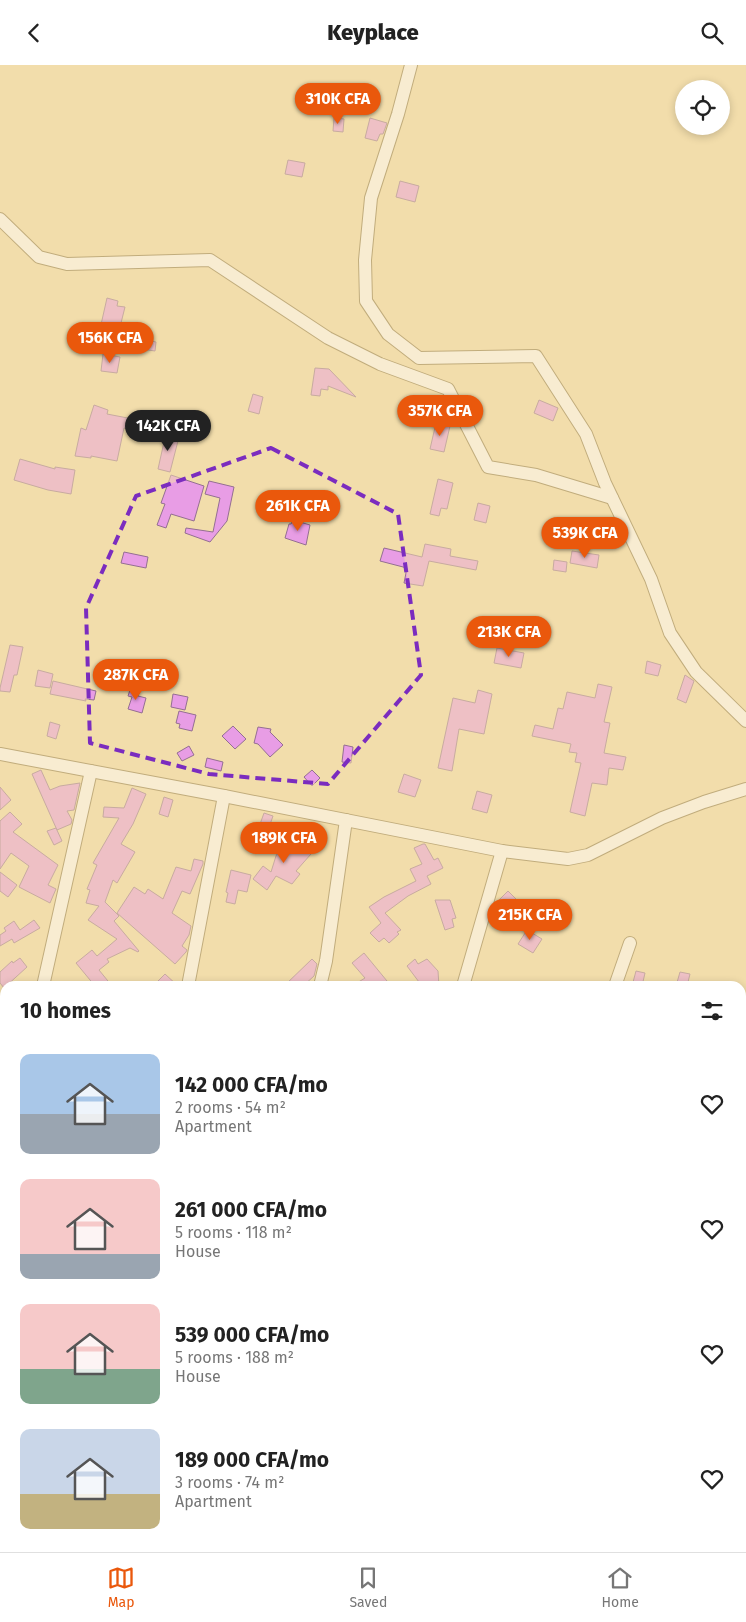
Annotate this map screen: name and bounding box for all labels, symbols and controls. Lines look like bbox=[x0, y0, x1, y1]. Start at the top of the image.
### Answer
icon: back bbox=[20, 19, 48, 47]
text: Keyplace bbox=[327, 19, 419, 46]
icon: search bbox=[698, 19, 726, 47]
map controls bbox=[675, 80, 730, 135]
button: locate bbox=[675, 80, 730, 135]
pin: 310K CFA bbox=[286, 83, 390, 125]
text: 310K CFA bbox=[306, 89, 370, 108]
pin: 156K CFA bbox=[58, 321, 162, 364]
text: 156K CFA bbox=[78, 328, 142, 347]
pin: 357K CFA bbox=[388, 395, 492, 437]
text: 357K CFA bbox=[408, 401, 472, 420]
pin: 142K CFA bbox=[116, 409, 220, 452]
text: 142K CFA bbox=[136, 416, 200, 435]
pin: 261K CFA bbox=[246, 489, 350, 532]
text: 261K CFA bbox=[266, 496, 330, 515]
pin: 539K CFA bbox=[533, 517, 637, 559]
text: 539K CFA bbox=[552, 523, 618, 542]
pin: 213K CFA bbox=[457, 615, 561, 658]
text: 213K CFA bbox=[477, 622, 541, 641]
pin: 287K CFA bbox=[84, 659, 188, 701]
text: 287K CFA bbox=[104, 665, 168, 684]
pin: 189K CFA bbox=[232, 821, 336, 864]
text: 189K CFA bbox=[252, 828, 316, 847]
pin: 215K CFA bbox=[478, 899, 582, 941]
text: 215K CFA bbox=[498, 905, 562, 924]
icon: filters bbox=[698, 997, 726, 1025]
text: 10 homes bbox=[20, 998, 111, 1024]
text: 142 000 CFA/mo bbox=[175, 1072, 328, 1098]
icon: home bbox=[60, 1074, 120, 1134]
icon: heart bbox=[698, 1090, 726, 1118]
text: 2 rooms · 54 m² bbox=[175, 1098, 286, 1117]
text: Apartment bbox=[175, 1117, 252, 1136]
text: 261 000 CFA/mo bbox=[175, 1197, 327, 1223]
icon: home bbox=[60, 1199, 120, 1259]
icon: heart bbox=[698, 1215, 726, 1243]
text: 5 rooms · 118 m² bbox=[175, 1223, 292, 1242]
text: House bbox=[175, 1242, 221, 1261]
text: 539 000 CFA/mo bbox=[175, 1322, 329, 1348]
icon: home bbox=[60, 1324, 120, 1384]
icon: heart bbox=[698, 1340, 726, 1368]
text: 5 rooms · 188 m² bbox=[175, 1348, 294, 1367]
text: House bbox=[175, 1367, 221, 1386]
text: 189 000 CFA/mo bbox=[175, 1447, 329, 1473]
icon: home bbox=[60, 1449, 120, 1509]
icon: heart bbox=[698, 1465, 726, 1493]
text: 3 rooms · 74 m² bbox=[175, 1473, 284, 1492]
text: Apartment bbox=[175, 1492, 252, 1511]
tab: Map bbox=[107, 1564, 135, 1611]
tab: Saved bbox=[349, 1564, 387, 1611]
tab: Home bbox=[602, 1564, 639, 1611]

